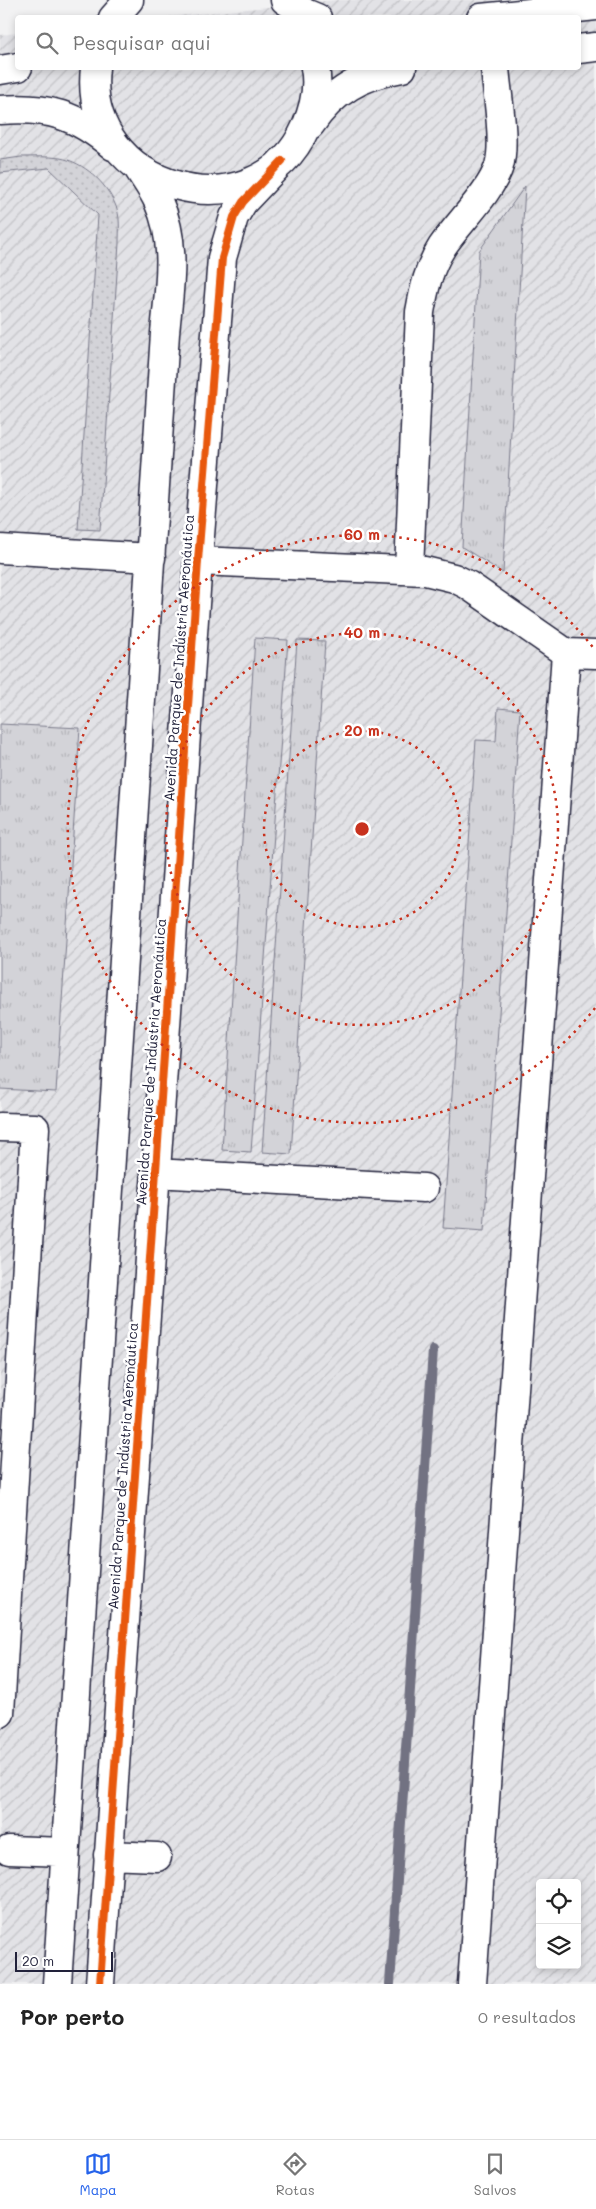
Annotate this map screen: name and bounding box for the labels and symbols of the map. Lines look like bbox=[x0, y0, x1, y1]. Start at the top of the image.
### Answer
street label: Avenida Parque de Indústria Aeronáutica bbox=[159, 514, 198, 802]
text: 60 m bbox=[344, 524, 380, 544]
text: 40 m bbox=[344, 622, 380, 642]
text: 20 m bbox=[344, 720, 380, 740]
centre of rings bbox=[353, 820, 371, 838]
street label: Avenida Parque de Indústria Aeronáutica bbox=[131, 918, 170, 1206]
street label: Avenida Parque de Indústria Aeronáutica bbox=[103, 1322, 142, 1610]
scale bar bbox=[15, 1949, 112, 1972]

